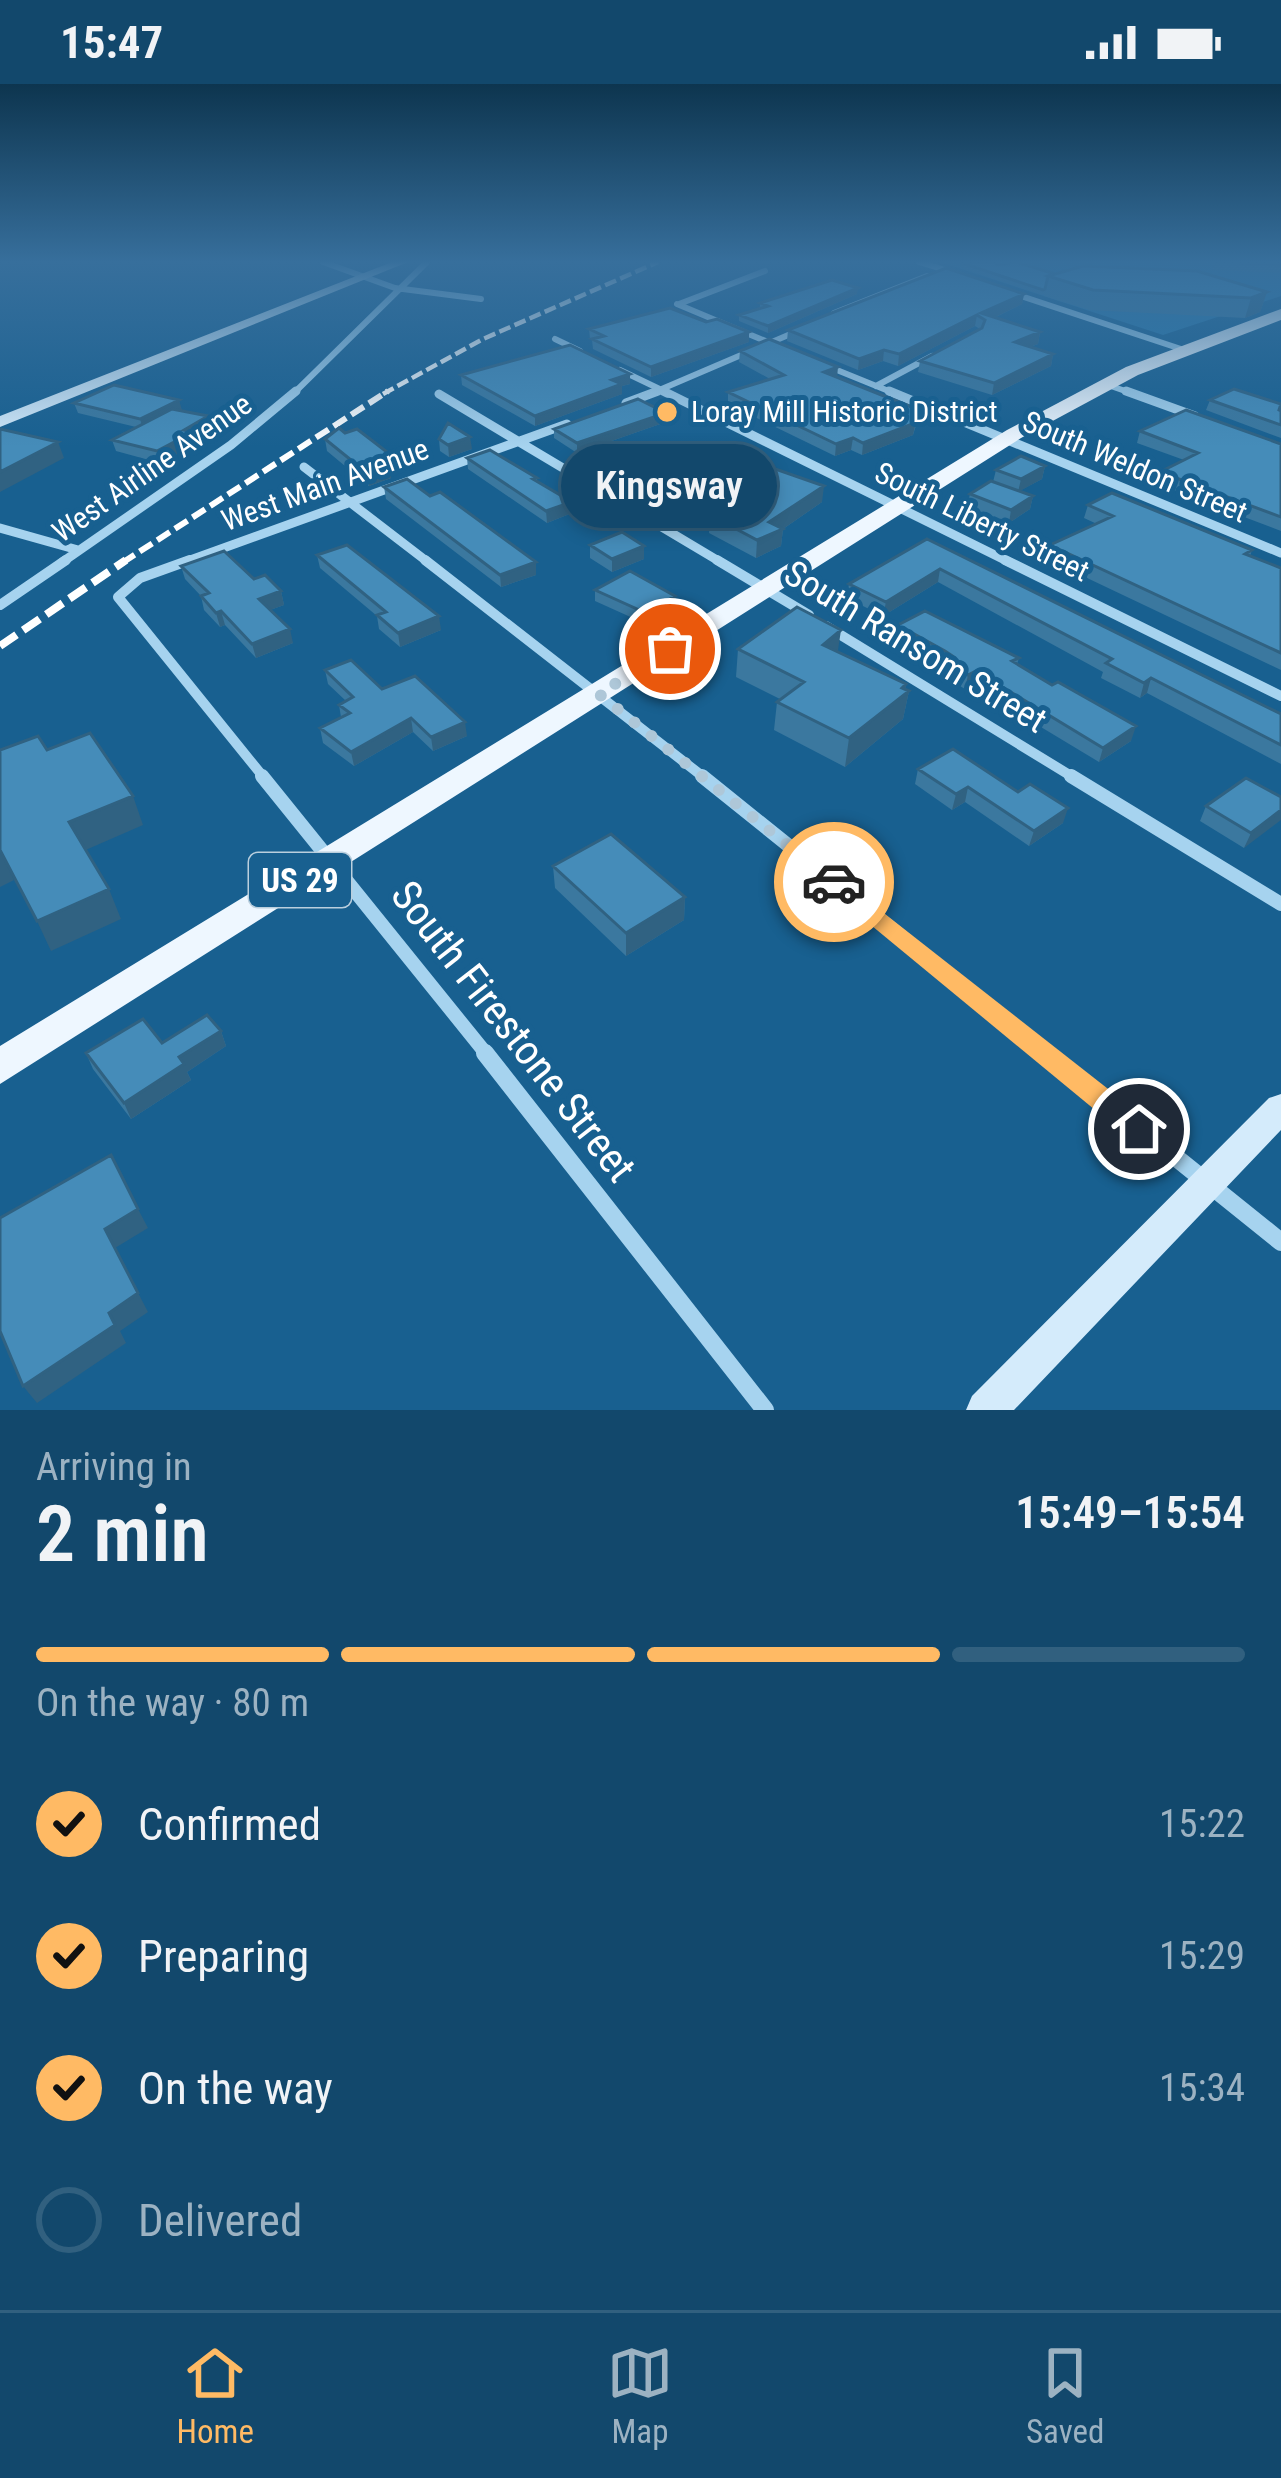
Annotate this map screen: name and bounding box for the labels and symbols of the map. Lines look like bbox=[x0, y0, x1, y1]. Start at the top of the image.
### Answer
street label: West Airline Avenue bbox=[45, 386, 258, 549]
place label: Loray Mill Historic District bbox=[691, 394, 998, 429]
marker: Loray Mill Historic District bbox=[654, 399, 680, 425]
street label: South Weldon Street bbox=[1018, 403, 1253, 530]
street label: West Main Avenue bbox=[217, 431, 433, 538]
callout: Kingsway bbox=[562, 445, 778, 529]
street label: South Liberty Street bbox=[869, 455, 1095, 589]
street label: South Ransom Street bbox=[777, 552, 1054, 742]
pin bbox=[619, 598, 721, 700]
courier bbox=[774, 822, 894, 942]
road number: US 29 bbox=[249, 853, 351, 907]
street label: South Firestone Street bbox=[381, 871, 646, 1191]
pin bbox=[1088, 1078, 1190, 1180]

